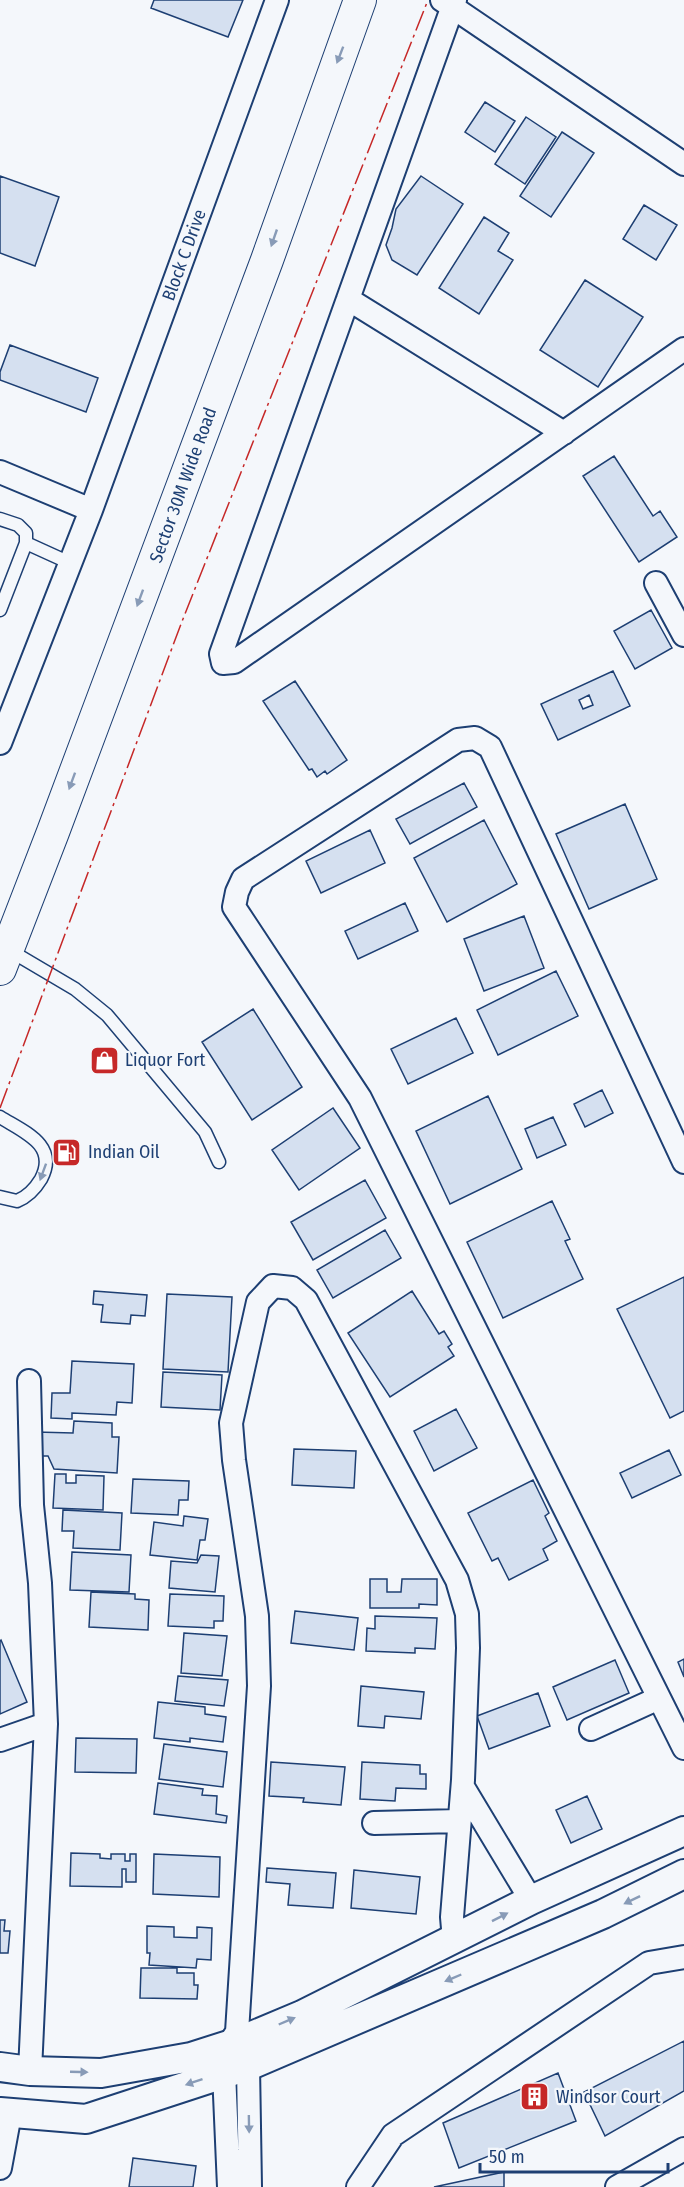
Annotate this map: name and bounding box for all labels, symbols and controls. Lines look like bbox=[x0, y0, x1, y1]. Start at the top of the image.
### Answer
one-way arrow bbox=[334, 46, 344, 64]
street label: Block C Drive bbox=[157, 206, 211, 304]
one-way arrow bbox=[269, 229, 279, 247]
street label: Sector 30M Wide Road bbox=[145, 404, 221, 566]
one-way arrow bbox=[135, 590, 145, 608]
one-way arrow bbox=[67, 772, 77, 790]
shop icon: Liquor Fort bbox=[88, 1044, 120, 1076]
place label: Liquor Fort bbox=[125, 1049, 206, 1071]
fuel station icon: Indian Oil bbox=[51, 1136, 83, 1168]
place label: Indian Oil bbox=[88, 1141, 160, 1163]
one-way arrow bbox=[37, 1163, 47, 1181]
one-way arrow bbox=[623, 1895, 640, 1905]
one-way arrow bbox=[491, 1912, 509, 1922]
one-way arrow bbox=[444, 1974, 462, 1983]
one-way arrow bbox=[278, 2016, 296, 2025]
one-way arrow bbox=[70, 2067, 89, 2077]
one-way arrow bbox=[185, 2078, 203, 2088]
building icon: Windsor Court bbox=[519, 2081, 551, 2113]
place label: Windsor Court bbox=[556, 2086, 661, 2108]
one-way arrow bbox=[244, 2115, 254, 2134]
scale bar bbox=[480, 2136, 668, 2174]
text: 50 m bbox=[489, 2146, 525, 2168]

